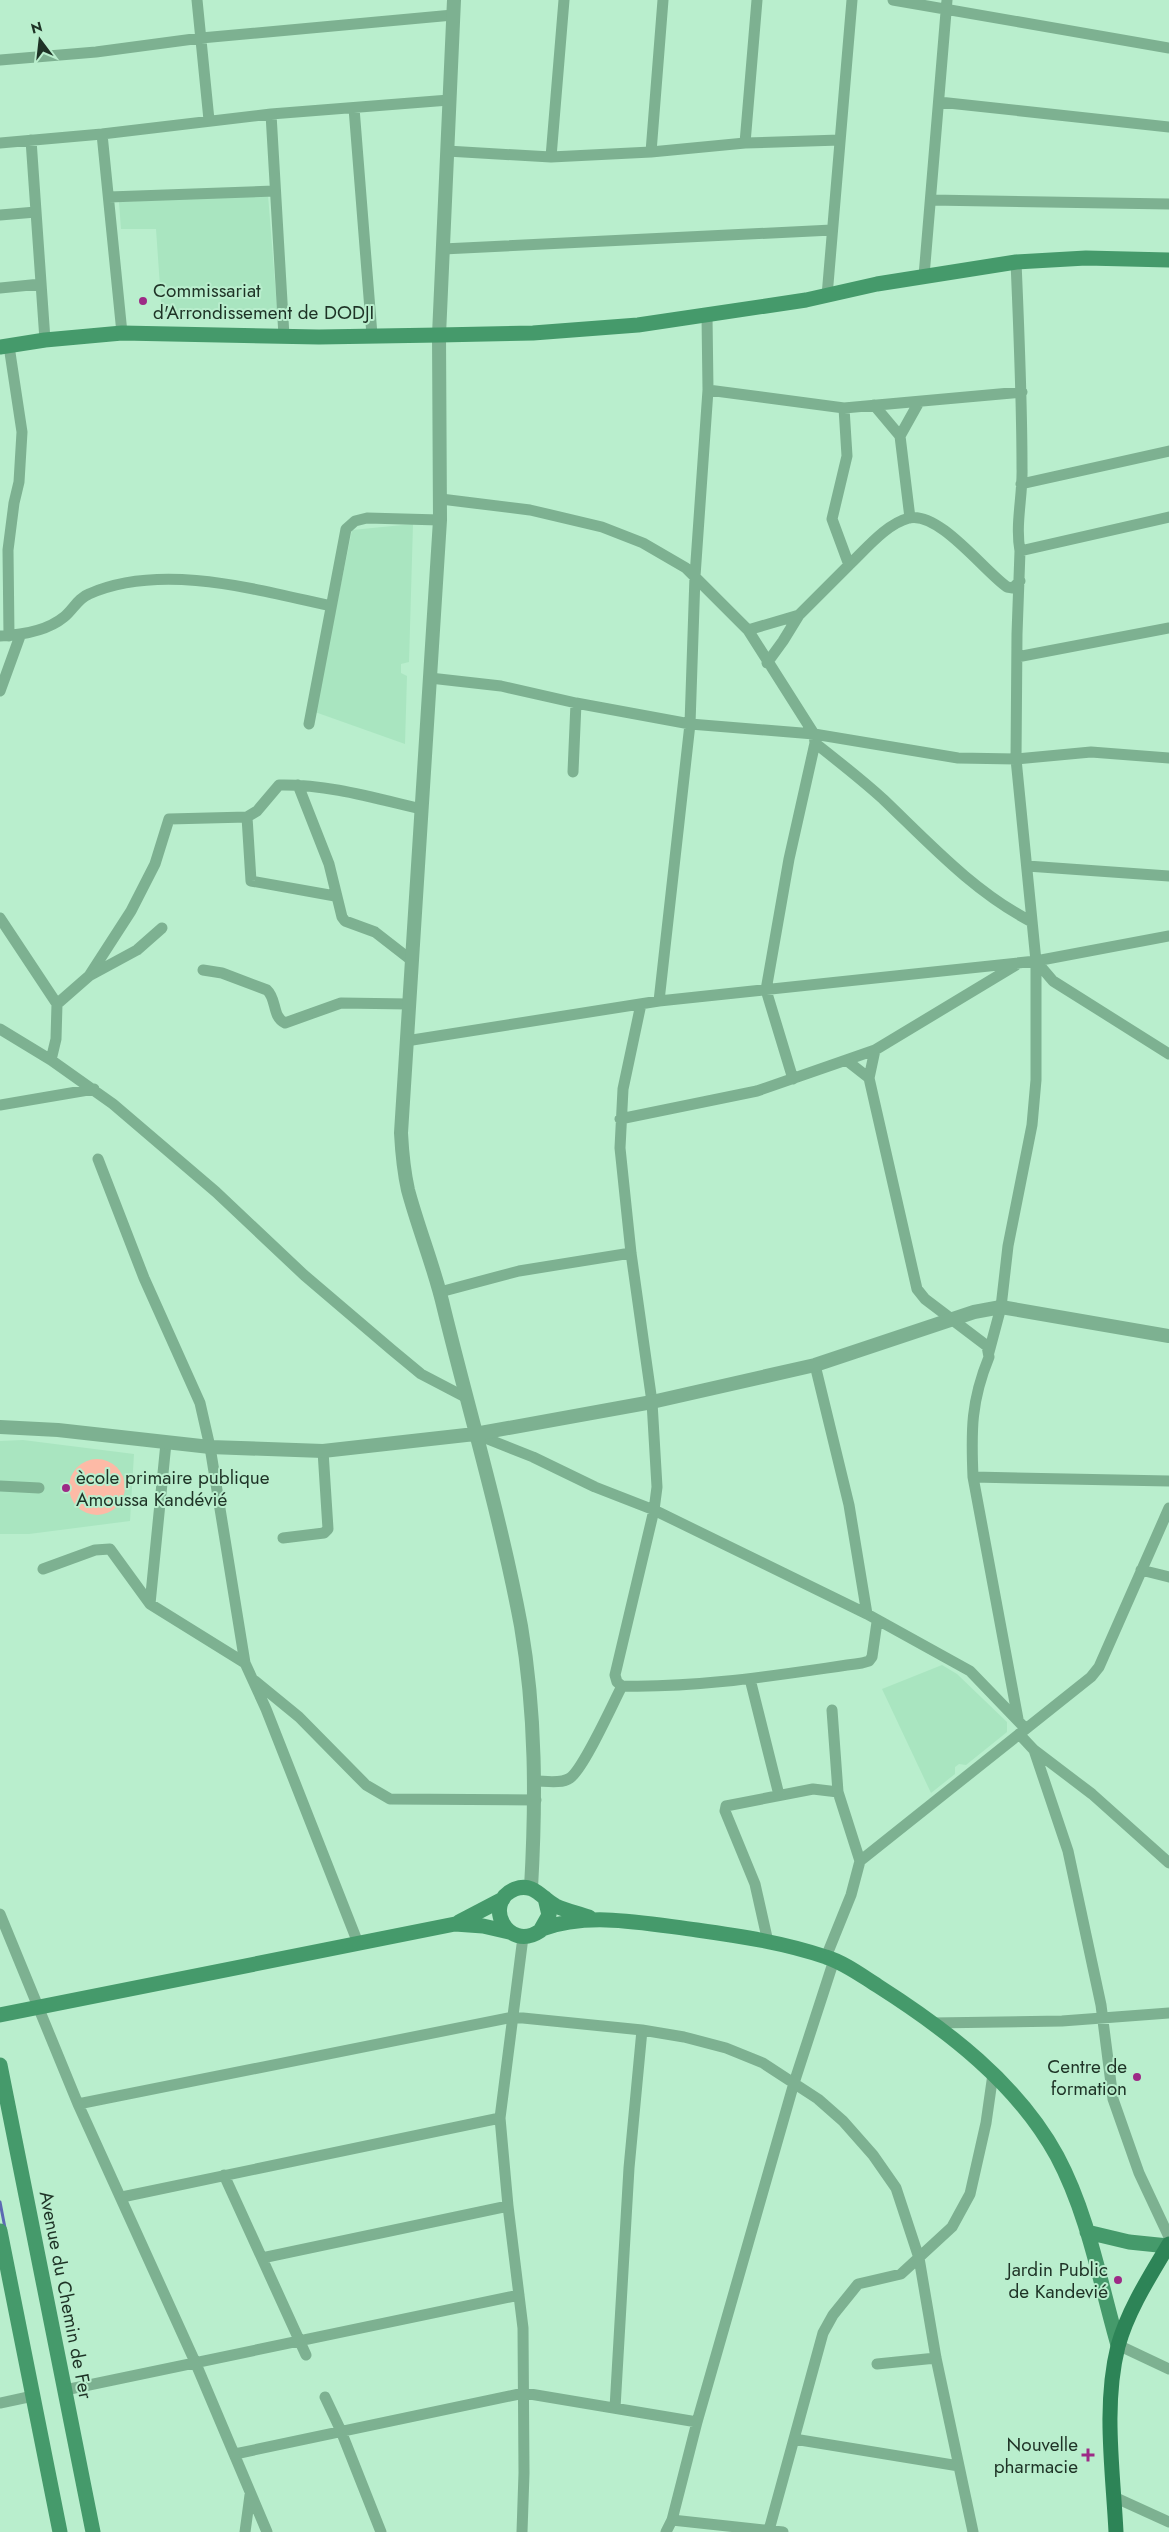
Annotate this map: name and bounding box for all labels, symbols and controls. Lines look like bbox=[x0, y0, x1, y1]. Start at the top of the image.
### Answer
north arrow bbox=[15, 15, 65, 65]
text: N bbox=[29, 16, 45, 39]
place label: Commissariat d'Arrondissement de DODJI bbox=[153, 277, 374, 326]
marker: Commissariat d'Arrondissement de DODJI bbox=[137, 295, 149, 307]
place label: ècole primaire publique Amoussa Kandévié bbox=[76, 1464, 270, 1513]
marker: ècole primaire publique Amoussa Kandévié bbox=[60, 1482, 72, 1494]
place label: Centre de formation bbox=[1047, 2053, 1127, 2102]
marker: Centre de formation bbox=[1131, 2071, 1143, 2083]
street label: Avenue du Chemin de Fer bbox=[33, 2189, 99, 2402]
place label: Jardin Public de Kandevié bbox=[1004, 2256, 1108, 2305]
marker: Jardin Public de Kandevié bbox=[1112, 2274, 1124, 2286]
place label: Nouvelle pharmacie bbox=[994, 2431, 1078, 2480]
marker: Nouvelle pharmacie bbox=[1082, 2449, 1094, 2461]

